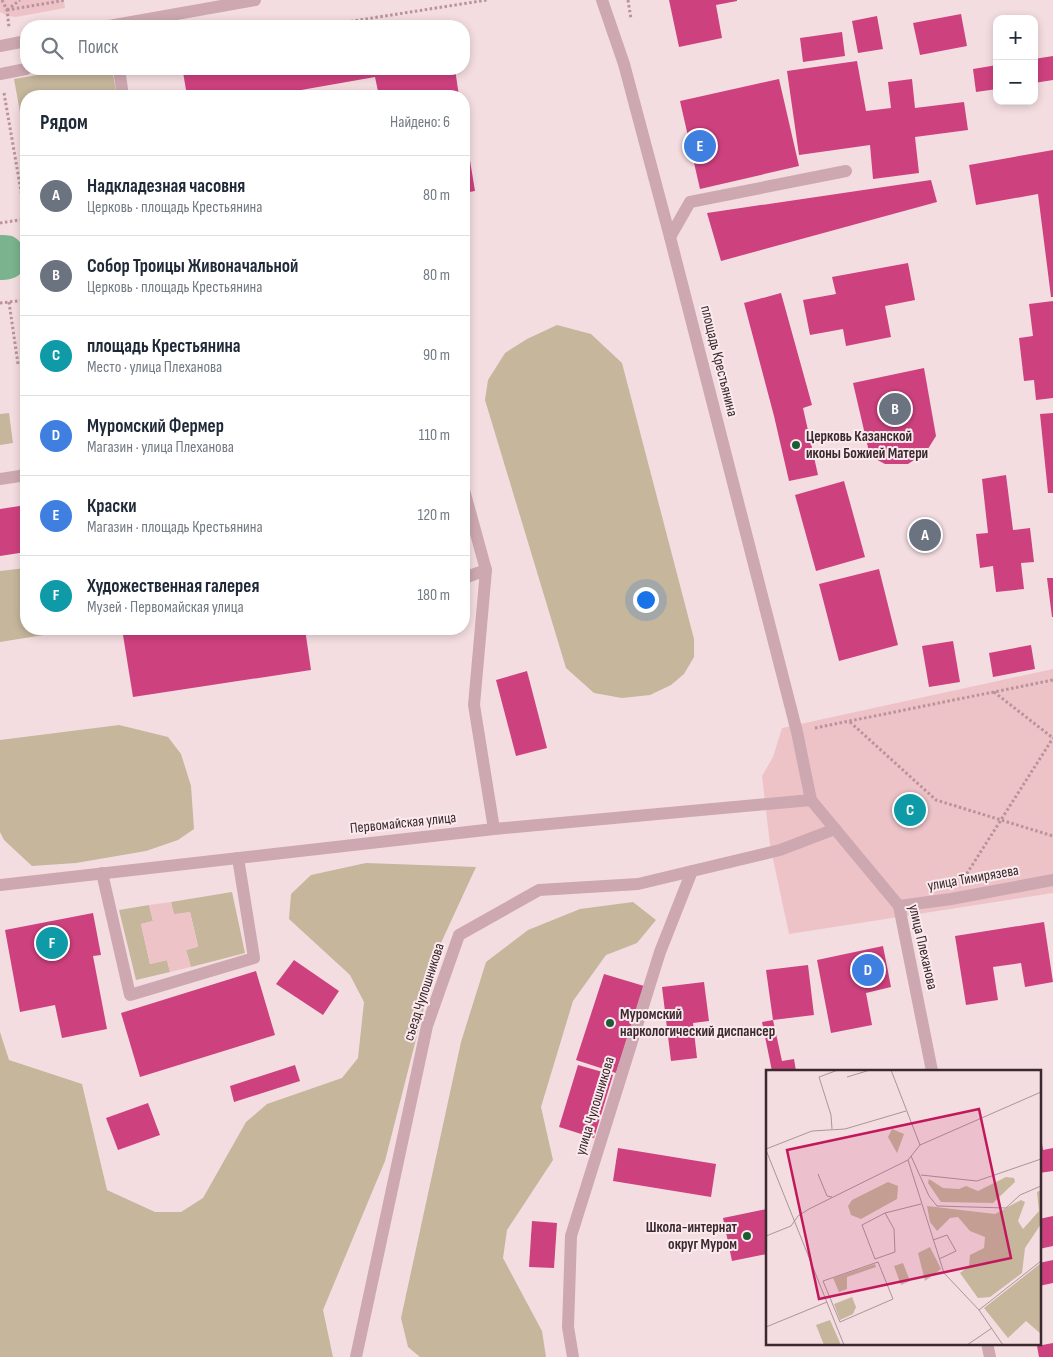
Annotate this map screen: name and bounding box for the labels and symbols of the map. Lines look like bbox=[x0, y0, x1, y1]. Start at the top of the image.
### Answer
pin: E bbox=[684, 127, 716, 165]
street label: площадь Крестьянина bbox=[696, 303, 742, 419]
pin: B bbox=[879, 390, 911, 428]
place label: Церковь Казанской иконы Божией Матери bbox=[806, 427, 928, 463]
marker: Церковь Казанской иконы Божией Матери bbox=[790, 439, 802, 451]
pin: A bbox=[909, 516, 941, 554]
your location bbox=[633, 587, 659, 613]
pin: C bbox=[894, 791, 926, 829]
street label: Первомайская улица bbox=[349, 808, 457, 838]
street label: улица Тимирязева bbox=[926, 861, 1020, 895]
street label: улица Плеханова bbox=[904, 903, 942, 992]
pin: F bbox=[36, 924, 68, 962]
street label: съезд Чулошникова bbox=[399, 941, 449, 1043]
pin: D bbox=[852, 951, 884, 989]
place label: Муромский наркологический диспансер bbox=[620, 1005, 775, 1041]
marker: Муромский наркологический диспансер bbox=[604, 1017, 616, 1029]
street label: улица Чулошникова bbox=[571, 1054, 619, 1158]
inset map bbox=[766, 1070, 1040, 1344]
place label: Школа-интернат округ Муром bbox=[646, 1218, 738, 1254]
marker: Школа-интернат округ Муром bbox=[741, 1230, 753, 1242]

